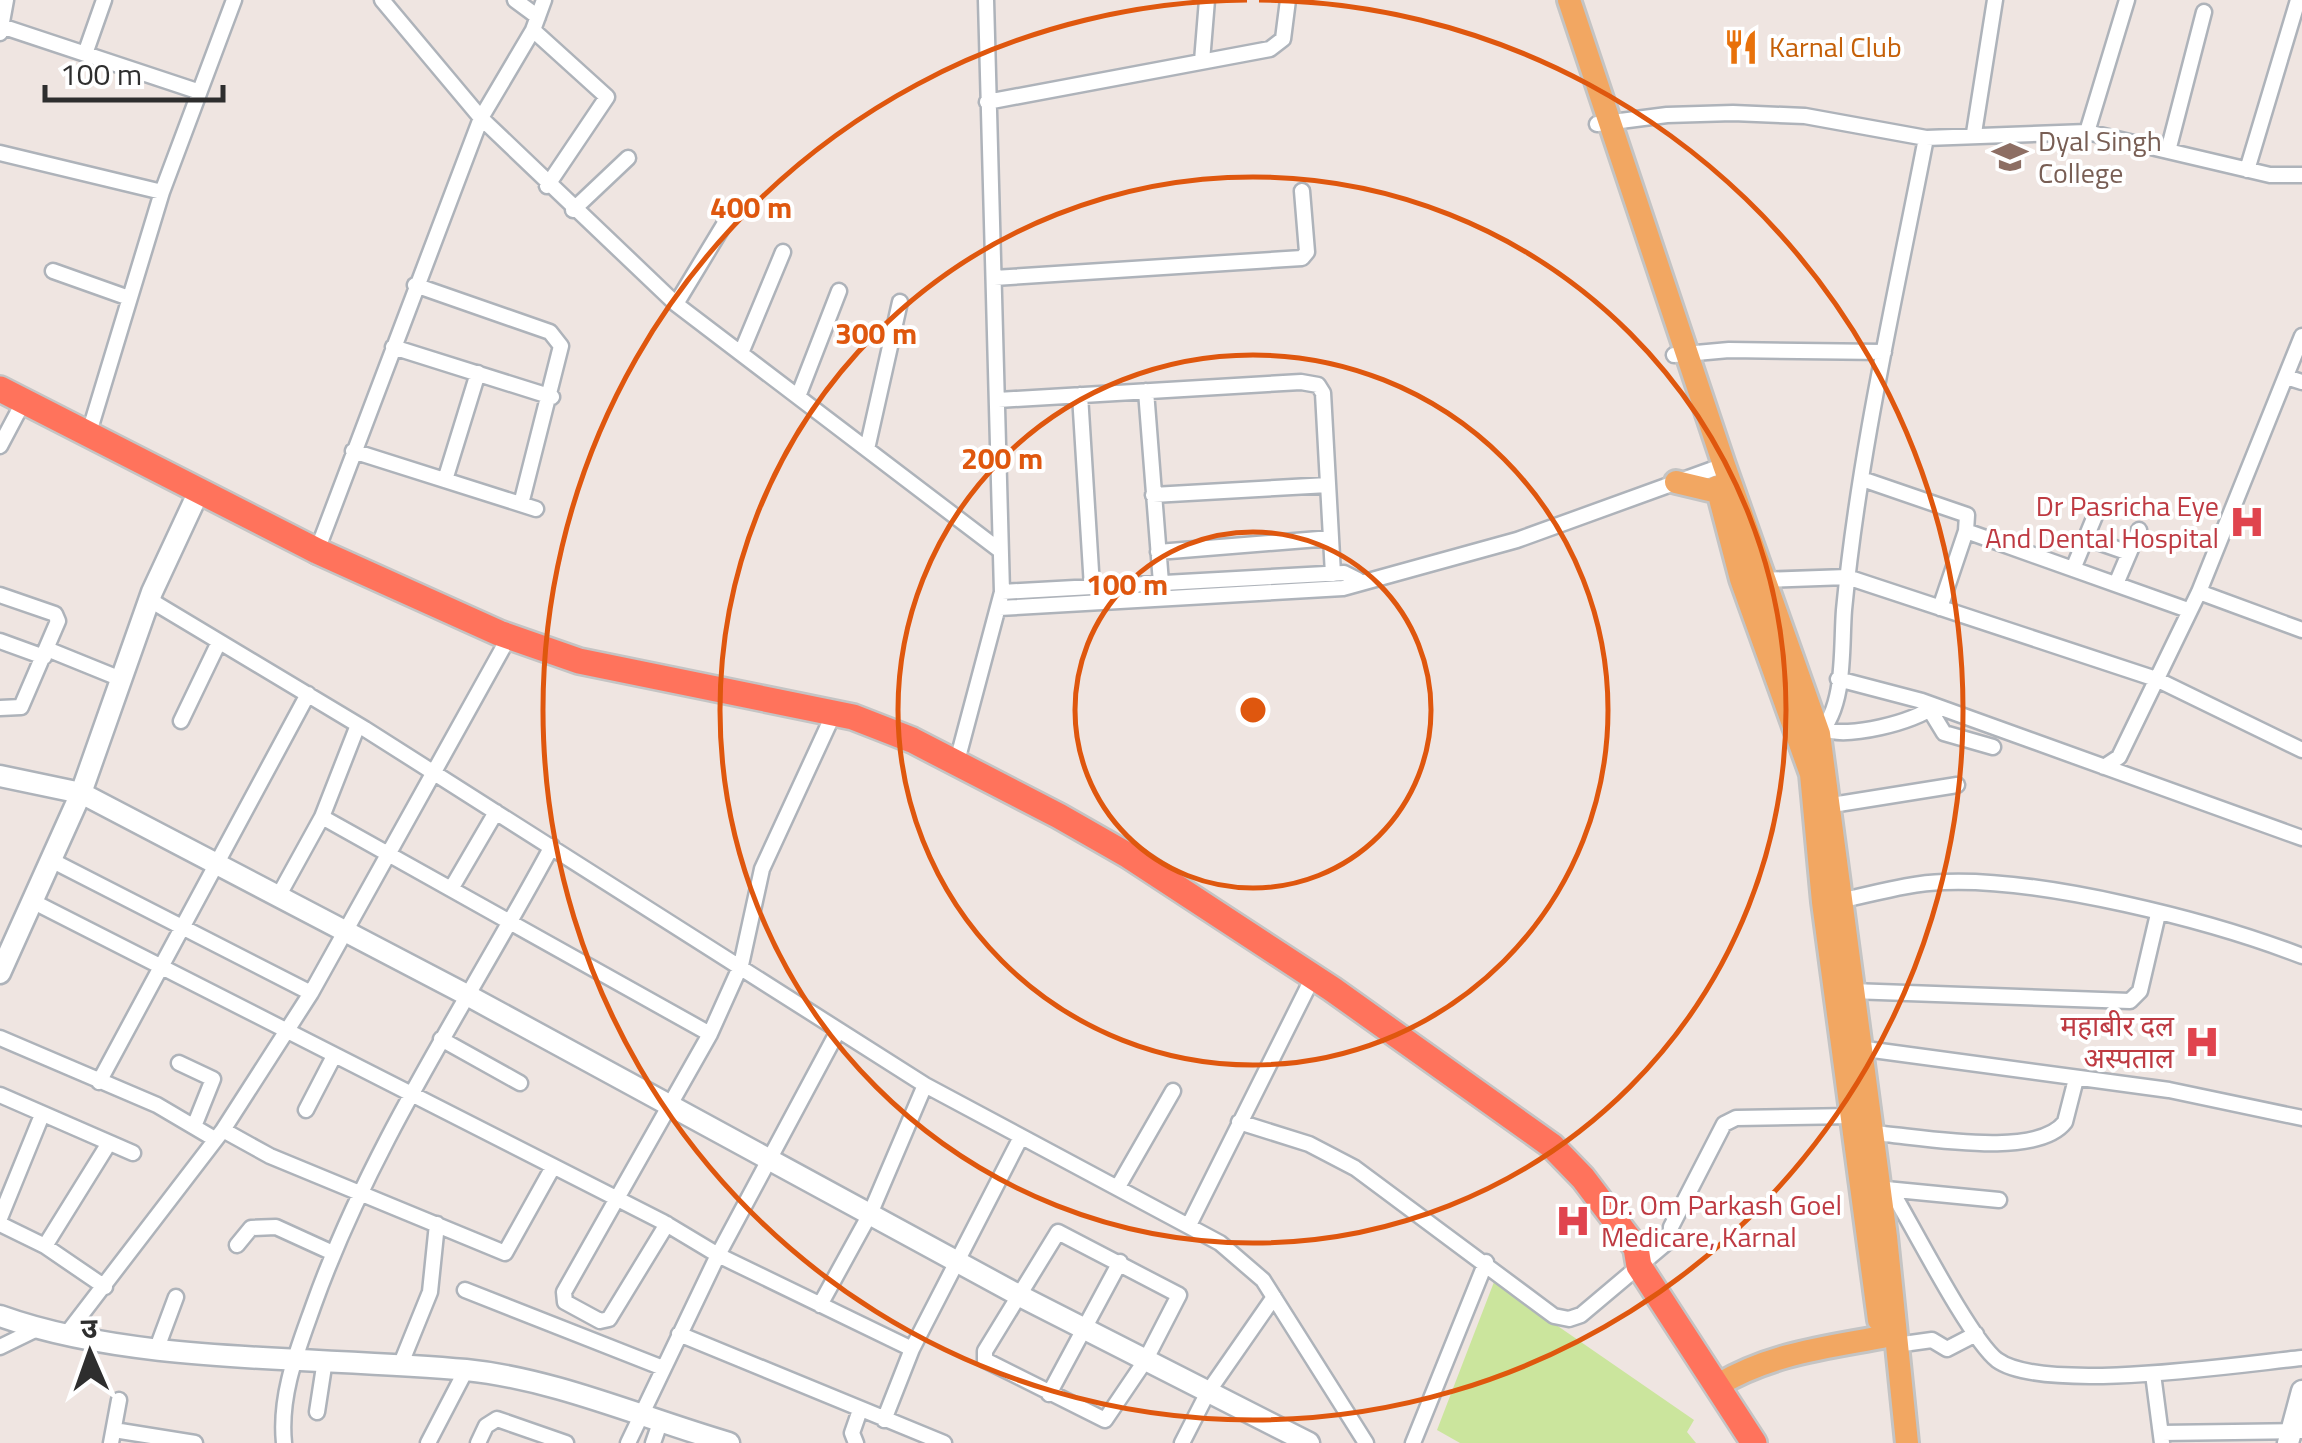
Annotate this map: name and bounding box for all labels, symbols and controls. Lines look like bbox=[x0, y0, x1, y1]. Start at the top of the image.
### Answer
place label: Karnal Club bbox=[1769, 25, 1902, 68]
restaurant icon: Karnal Club bbox=[1722, 28, 1760, 66]
scale bar bbox=[45, 40, 222, 102]
text: 100 m bbox=[60, 51, 142, 97]
place label: Dyal Singh College bbox=[2038, 119, 2162, 194]
school or university icon: Dyal Singh College bbox=[1991, 138, 2029, 176]
text: 400 m bbox=[710, 184, 792, 230]
text: 300 m bbox=[835, 310, 917, 356]
text: 200 m bbox=[961, 435, 1043, 481]
place label: Dr Pasricha Eye And Dental Hospital bbox=[1985, 484, 2219, 559]
hospital icon: Dr Pasricha Eye And Dental Hospital bbox=[2228, 503, 2266, 541]
text: 100 m bbox=[1086, 561, 1168, 607]
centre of rings bbox=[1235, 692, 1271, 728]
place label: महाबीर दल अस्पताल bbox=[2060, 1004, 2175, 1079]
hospital icon: महाबीर दल अस्पताल bbox=[2183, 1023, 2221, 1061]
place label: Dr. Om Parkash Goel Medicare, Karnal bbox=[1601, 1183, 1842, 1258]
hospital icon: Dr. Om Parkash Goel Medicare, Karnal bbox=[1554, 1202, 1592, 1240]
north arrow bbox=[40, 1303, 140, 1403]
text: उ bbox=[80, 1306, 99, 1349]

